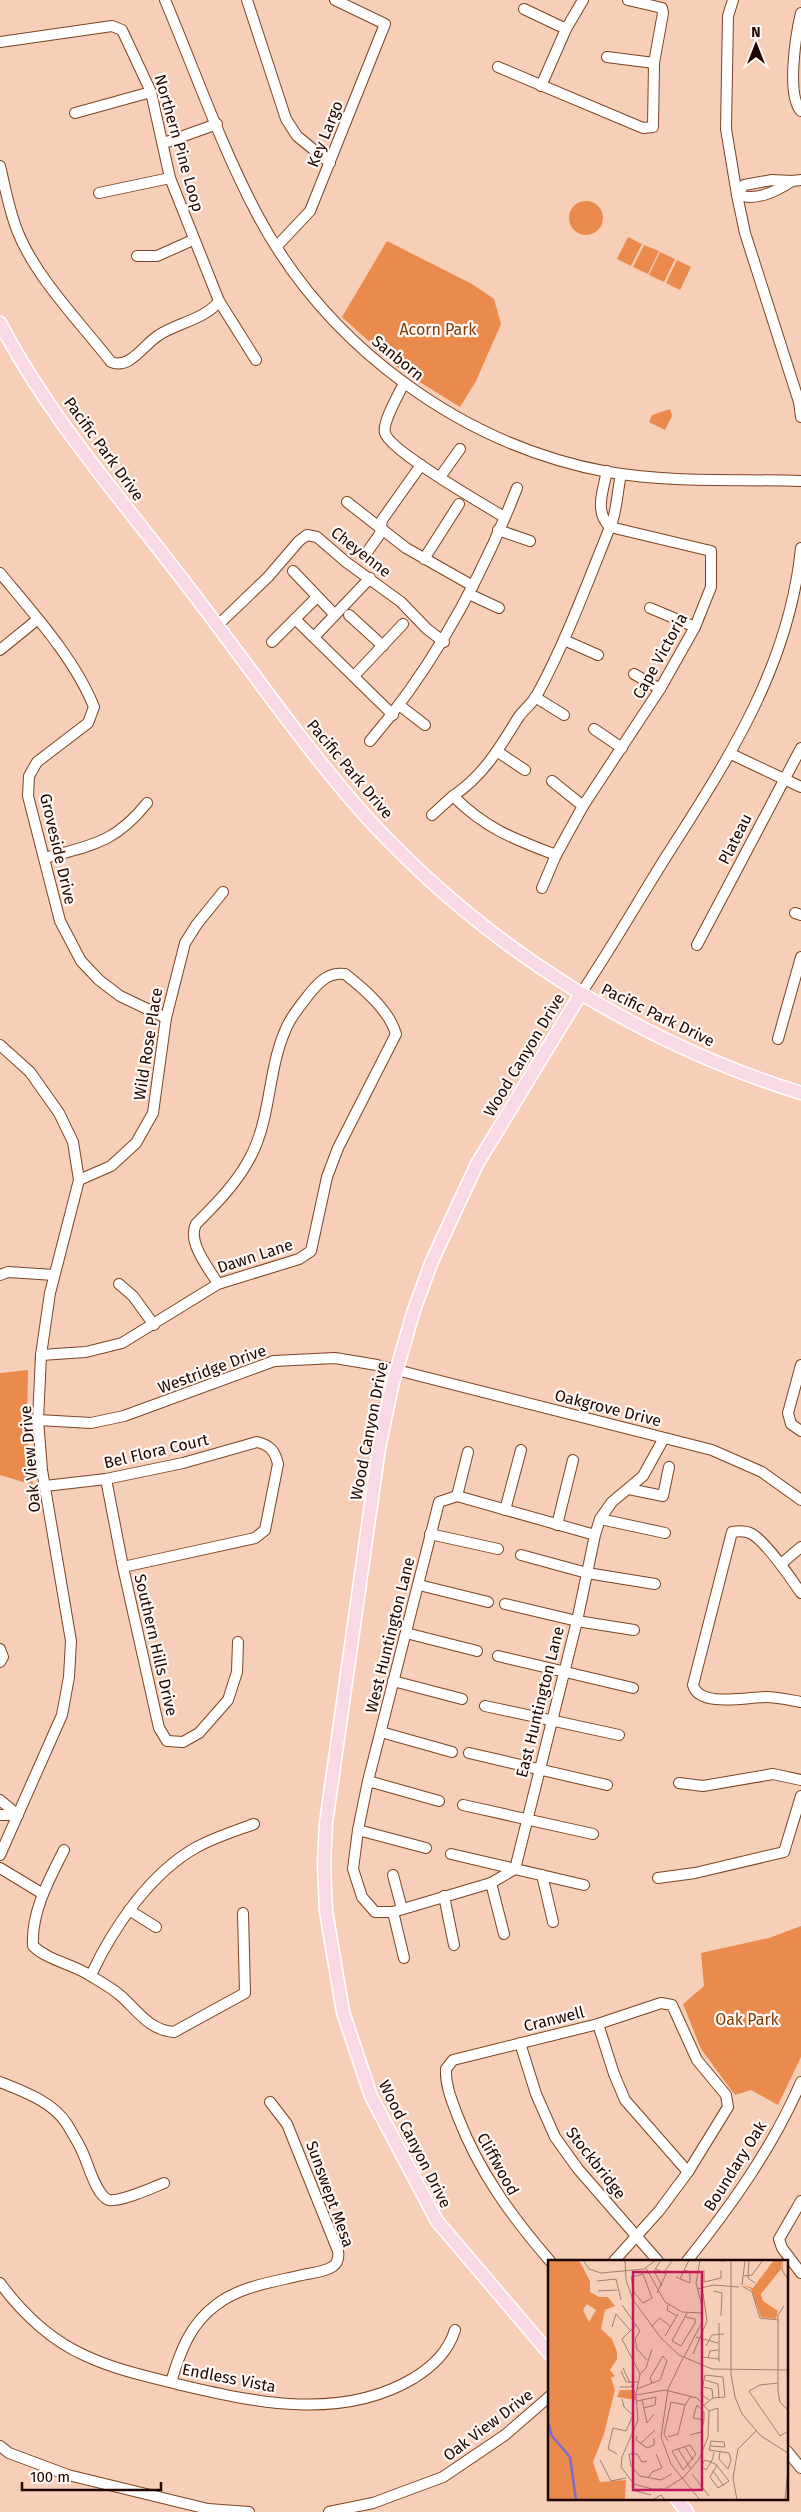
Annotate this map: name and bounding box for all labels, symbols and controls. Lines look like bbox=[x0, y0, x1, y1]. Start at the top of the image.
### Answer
north arrow bbox=[731, 20, 781, 70]
text: N bbox=[751, 24, 761, 41]
street label: Northern Pine Loop bbox=[150, 72, 208, 214]
street label: Key Largo bbox=[303, 98, 347, 170]
park label: Acorn Park bbox=[399, 320, 477, 339]
street label: Sanborn bbox=[368, 331, 428, 385]
street label: Pacific Park Drive bbox=[60, 393, 148, 505]
street label: Cheyenne bbox=[327, 523, 395, 581]
street label: Cape Victoria bbox=[629, 610, 691, 702]
street label: Pacific Park Drive bbox=[303, 716, 397, 822]
street label: Groveside Drive bbox=[36, 791, 80, 907]
street label: Plateau bbox=[714, 810, 756, 868]
street label: Pacific Park Drive bbox=[598, 979, 718, 1051]
street label: Wild Rose Place bbox=[130, 986, 166, 1102]
street label: Wood Canyon Drive bbox=[480, 990, 568, 1120]
street label: Dawn Lane bbox=[215, 1235, 295, 1277]
street label: Westridge Drive bbox=[155, 1341, 269, 1397]
street label: Wood Canyon Drive bbox=[346, 1360, 392, 1502]
street label: Oakgrove Drive bbox=[553, 1386, 663, 1430]
street label: Oak View Drive bbox=[16, 1405, 44, 1513]
street label: Bel Flora Court bbox=[102, 1430, 210, 1472]
street label: West Huntington Lane bbox=[361, 1555, 419, 1715]
street label: Southern Hills Drive bbox=[130, 1572, 182, 1718]
street label: East Huntington Lane bbox=[512, 1624, 568, 1780]
street label: Cranwell bbox=[522, 2002, 587, 2036]
park label: Oak Park bbox=[715, 2010, 780, 2029]
street label: Wood Canyon Drive bbox=[375, 2077, 455, 2211]
street label: Boundary Oak bbox=[700, 2117, 771, 2214]
street label: Stockbridge bbox=[562, 2123, 630, 2203]
street label: Cliffwood bbox=[473, 2129, 523, 2199]
street label: Sunswept Mesa bbox=[302, 2138, 358, 2250]
inset map bbox=[548, 2260, 788, 2500]
street label: Endless Vista bbox=[181, 2360, 277, 2396]
street label: Oak View Drive bbox=[439, 2385, 537, 2465]
scale bar bbox=[22, 2460, 161, 2492]
text: 100 m bbox=[30, 2468, 70, 2486]

